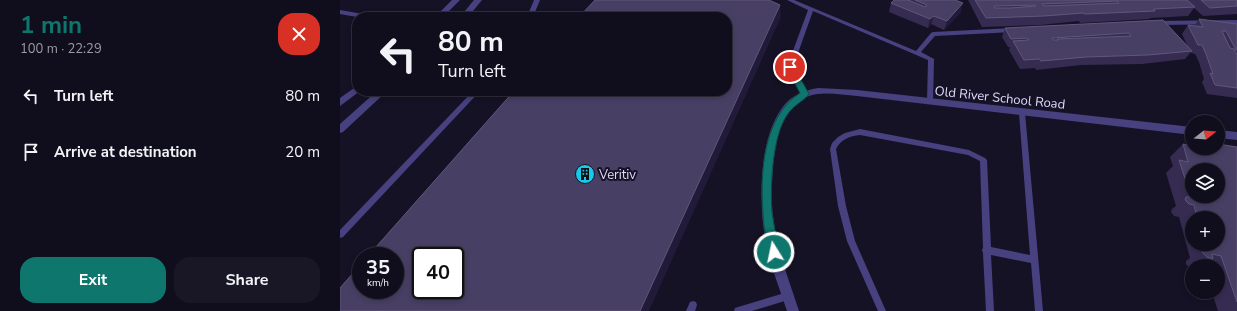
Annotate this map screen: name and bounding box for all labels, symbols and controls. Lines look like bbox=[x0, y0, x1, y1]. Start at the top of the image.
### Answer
text: 1 min bbox=[20, 9, 82, 41]
button: close bbox=[278, 13, 320, 55]
text: 80 m bbox=[438, 23, 504, 61]
icon: left bbox=[372, 28, 424, 80]
text: 100 m · 22:29 bbox=[20, 40, 102, 58]
pin bbox=[773, 50, 807, 84]
icon: arrive bbox=[779, 56, 801, 78]
text: Turn left bbox=[438, 59, 506, 83]
street label: Old River School Road bbox=[934, 82, 1066, 114]
icon: left bbox=[20, 85, 42, 107]
text: Turn left bbox=[54, 86, 113, 106]
text: 80 m bbox=[285, 86, 320, 106]
north arrow bbox=[1185, 115, 1225, 155]
map controls bbox=[1185, 115, 1225, 299]
icon: arrive bbox=[20, 141, 42, 163]
text: Arrive at destination bbox=[54, 142, 197, 162]
text: 20 m bbox=[285, 142, 320, 162]
building icon: Veritiv bbox=[574, 163, 596, 185]
button: layers bbox=[1185, 163, 1225, 203]
place label: Veritiv bbox=[598, 166, 636, 184]
button: + bbox=[1185, 211, 1225, 251]
position arrow bbox=[753, 231, 795, 273]
speed limit sign: 40 bbox=[412, 247, 464, 299]
text: 35 bbox=[366, 254, 390, 281]
button: Exit bbox=[20, 257, 166, 303]
button: Share bbox=[174, 257, 320, 303]
button: − bbox=[1185, 259, 1225, 299]
text: km/h bbox=[367, 276, 389, 290]

